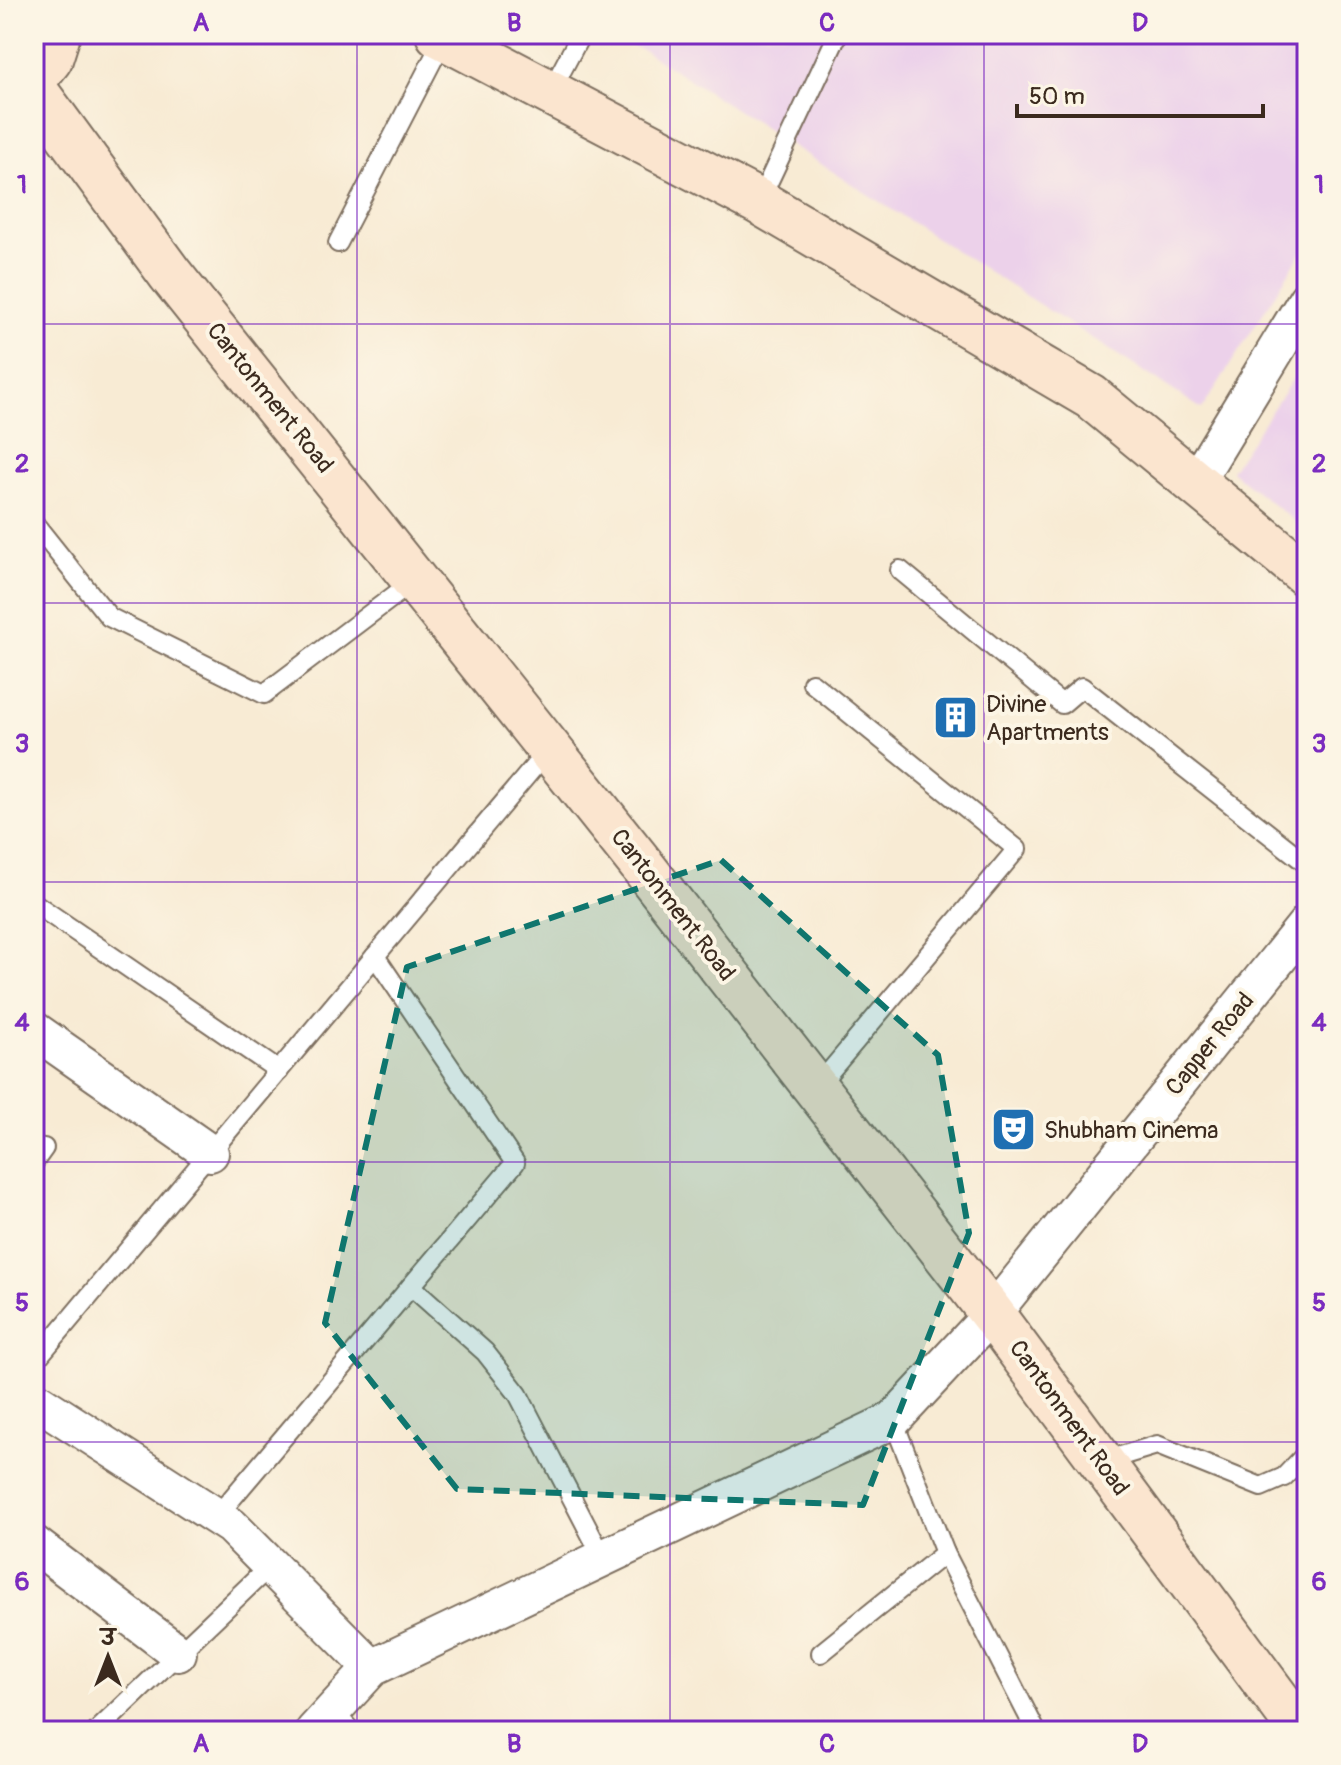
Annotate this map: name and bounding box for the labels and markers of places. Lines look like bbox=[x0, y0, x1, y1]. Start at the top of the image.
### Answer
place label: Divine Apartments bbox=[986, 690, 1109, 747]
building icon: Divine Apartments bbox=[931, 694, 979, 742]
theatre icon: Shubham Cinema bbox=[989, 1106, 1037, 1154]
place label: Shubham Cinema bbox=[1044, 1116, 1219, 1145]

